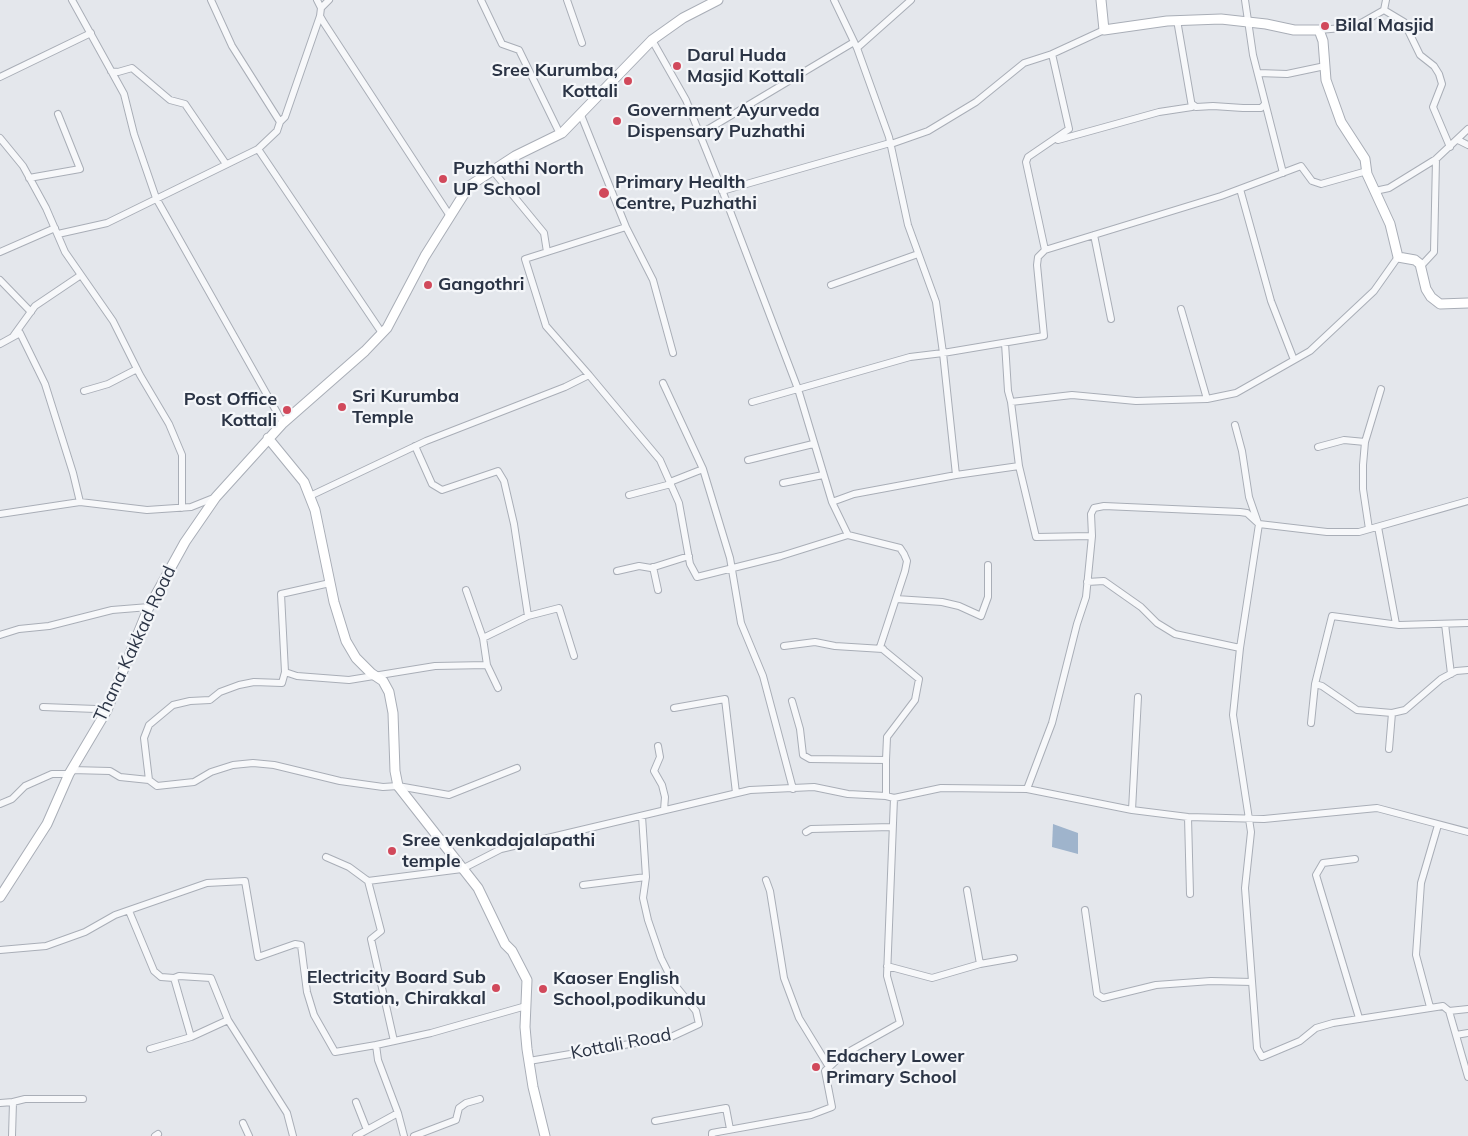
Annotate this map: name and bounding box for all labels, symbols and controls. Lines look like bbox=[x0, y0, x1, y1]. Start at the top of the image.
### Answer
place label: Bilal Masjid bbox=[1335, 15, 1434, 37]
marker: Bilal Masjid bbox=[1319, 20, 1331, 32]
place label: Darul Huda Masjid Kottali bbox=[687, 45, 804, 88]
place label: Sree Kurumba, Kottali bbox=[491, 60, 618, 102]
marker: Darul Huda Masjid Kottali bbox=[671, 60, 683, 72]
marker: Sree Kurumba, Kottali bbox=[622, 75, 634, 87]
place label: Government Ayurveda Dispensary Puzhathi bbox=[627, 100, 820, 142]
marker: Government Ayurveda Dispensary Puzhathi bbox=[611, 115, 623, 127]
place label: Puzhathi North UP School bbox=[453, 158, 584, 200]
place label: Primary Health Centre, Puzhathi bbox=[615, 172, 757, 214]
marker: Puzhathi North UP School bbox=[437, 173, 449, 185]
marker: Primary Health Centre, Puzhathi bbox=[597, 186, 611, 200]
place label: Gangothri bbox=[438, 274, 525, 296]
marker: Gangothri bbox=[422, 279, 434, 291]
place label: Sri Kurumba Temple bbox=[352, 386, 459, 428]
place label: Post Office Kottali bbox=[184, 389, 277, 432]
marker: Sri Kurumba Temple bbox=[336, 401, 348, 413]
marker: Post Office Kottali bbox=[281, 404, 293, 416]
street label: Thana Kakkad Road bbox=[89, 563, 181, 725]
place label: Sree venkadajalapathi temple bbox=[402, 830, 595, 872]
marker: Sree venkadajalapathi temple bbox=[386, 845, 398, 857]
place label: Electricity Board Sub Station, Chirakkal bbox=[307, 967, 486, 1010]
place label: Kaoser English School,podikundu bbox=[553, 968, 706, 1011]
marker: Electricity Board Sub Station, Chirakkal bbox=[490, 982, 502, 994]
marker: Kaoser English School,podikundu bbox=[537, 983, 549, 995]
street label: Kottali Road bbox=[569, 1024, 673, 1064]
place label: Edachery Lower Primary School bbox=[826, 1046, 964, 1088]
marker: Edachery Lower Primary School bbox=[810, 1061, 822, 1073]

